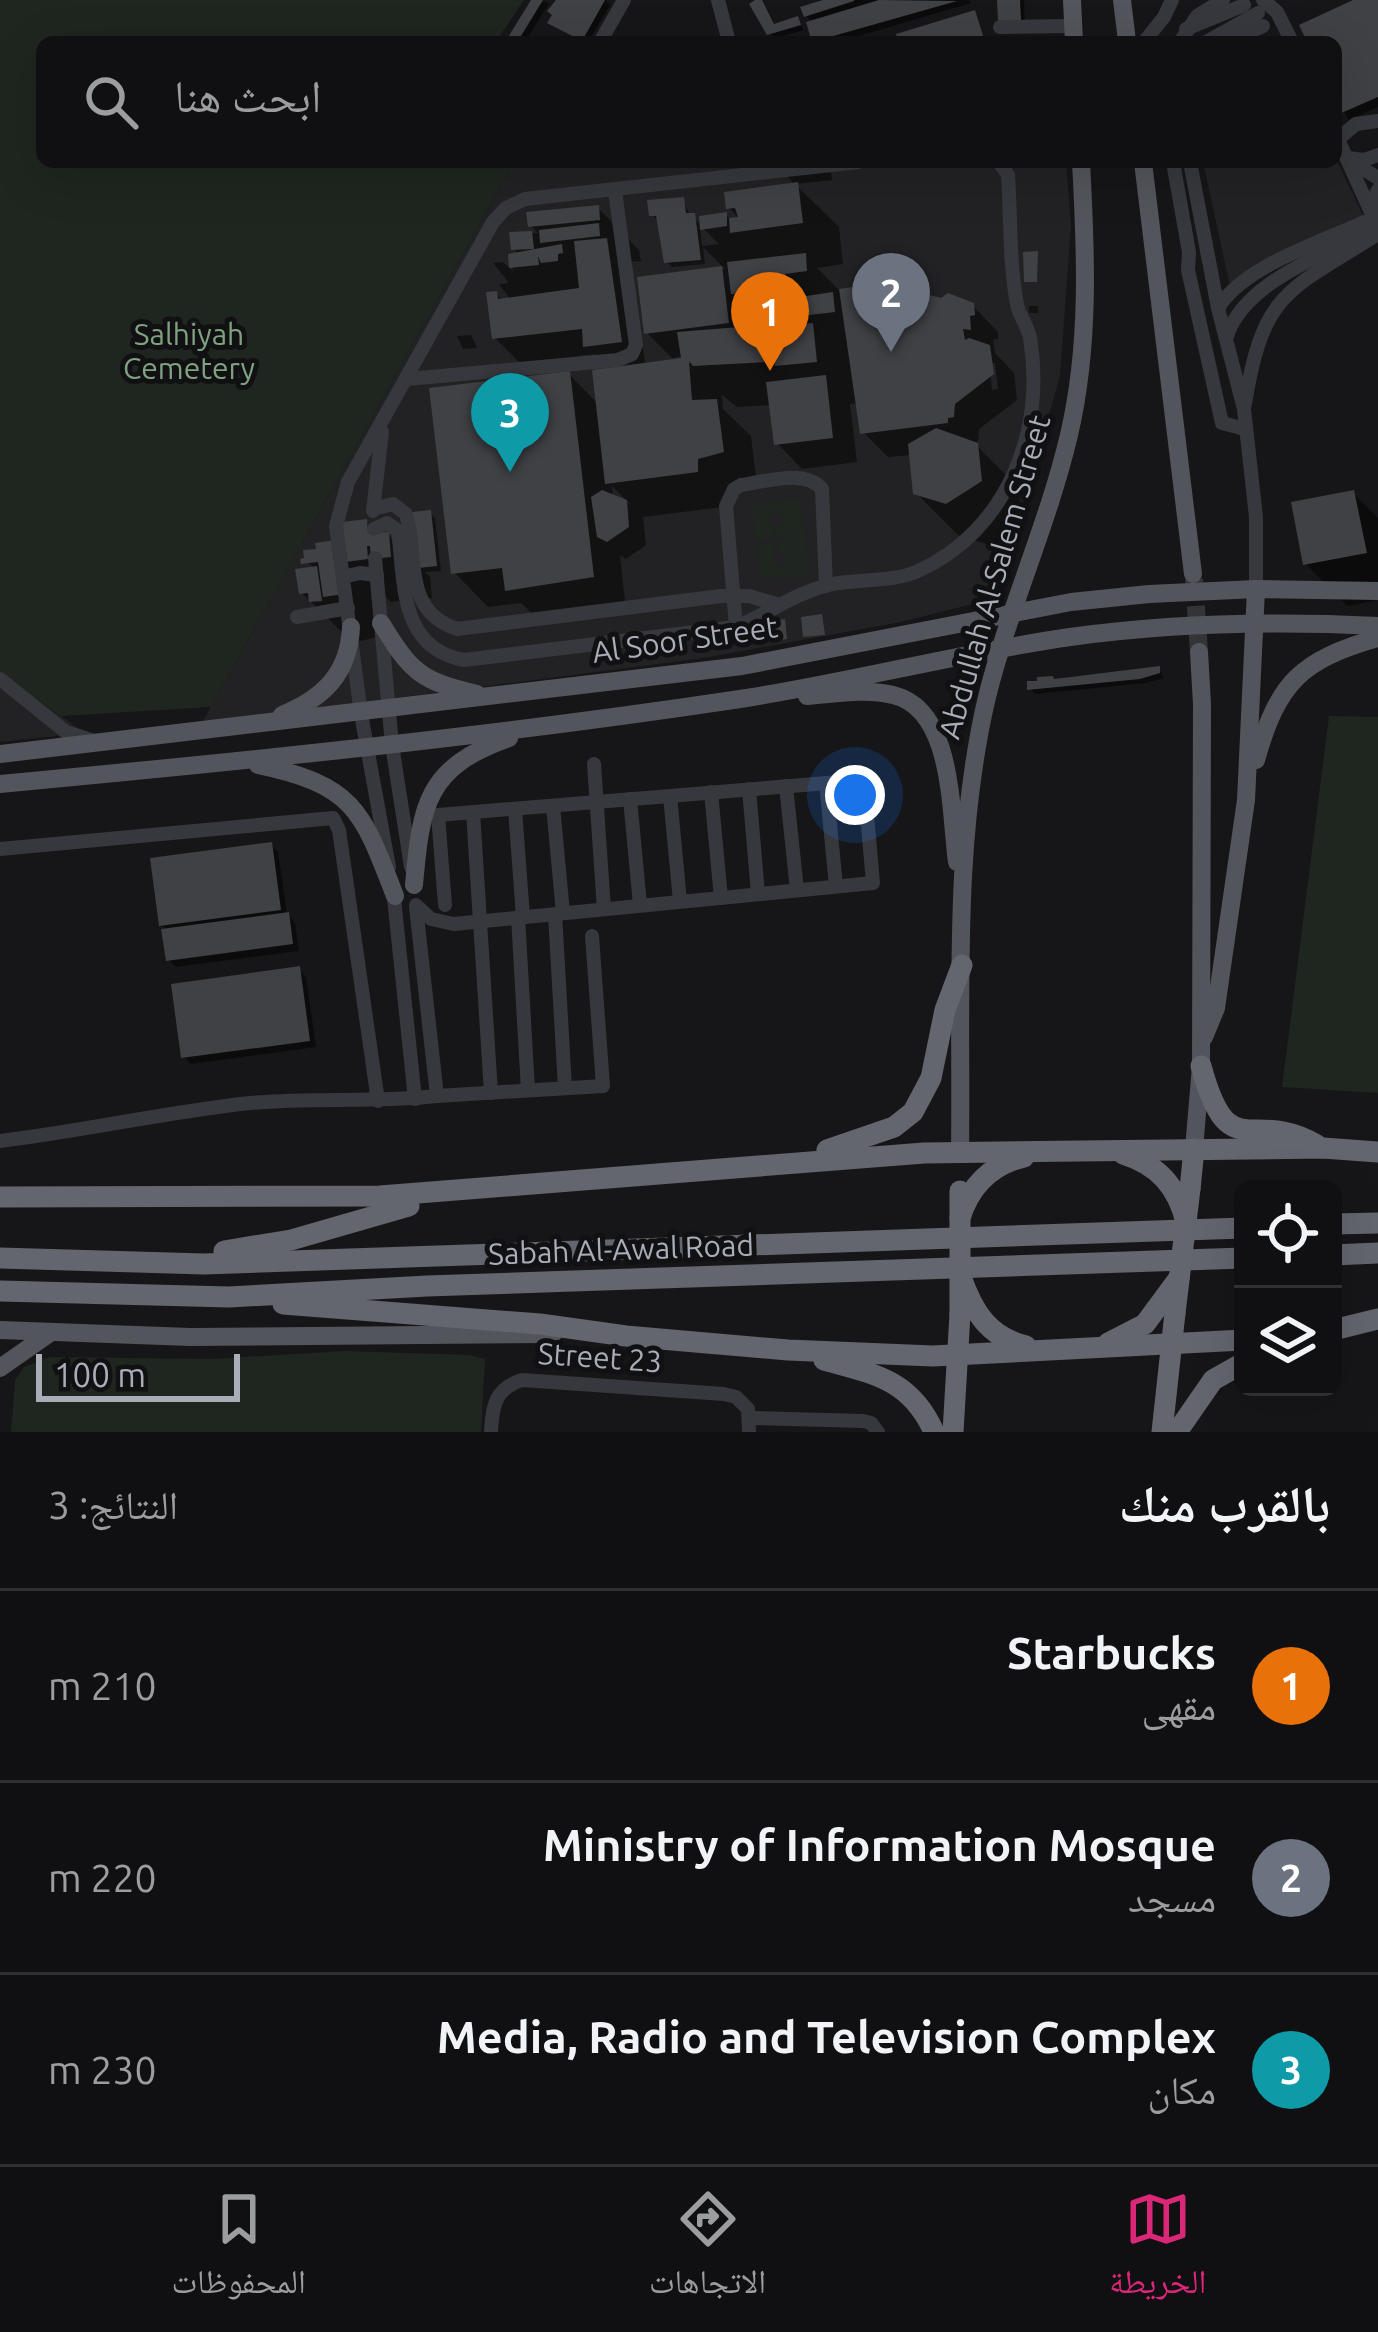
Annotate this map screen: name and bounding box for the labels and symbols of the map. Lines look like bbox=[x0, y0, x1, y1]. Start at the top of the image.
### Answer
pin: 2 bbox=[852, 253, 930, 352]
pin: 1 bbox=[731, 272, 809, 371]
park label: Salhiyah Cemetery bbox=[123, 317, 255, 385]
pin: 3 bbox=[471, 373, 549, 472]
street label: Abdullah Al-Salem Street bbox=[932, 411, 1057, 742]
street label: Al Soor Street bbox=[590, 609, 780, 669]
your location bbox=[825, 765, 885, 825]
street label: Sabah Al-Awal Road bbox=[487, 1227, 754, 1271]
street label: Street 23 bbox=[537, 1336, 663, 1378]
scale bar bbox=[36, 1348, 240, 1401]

